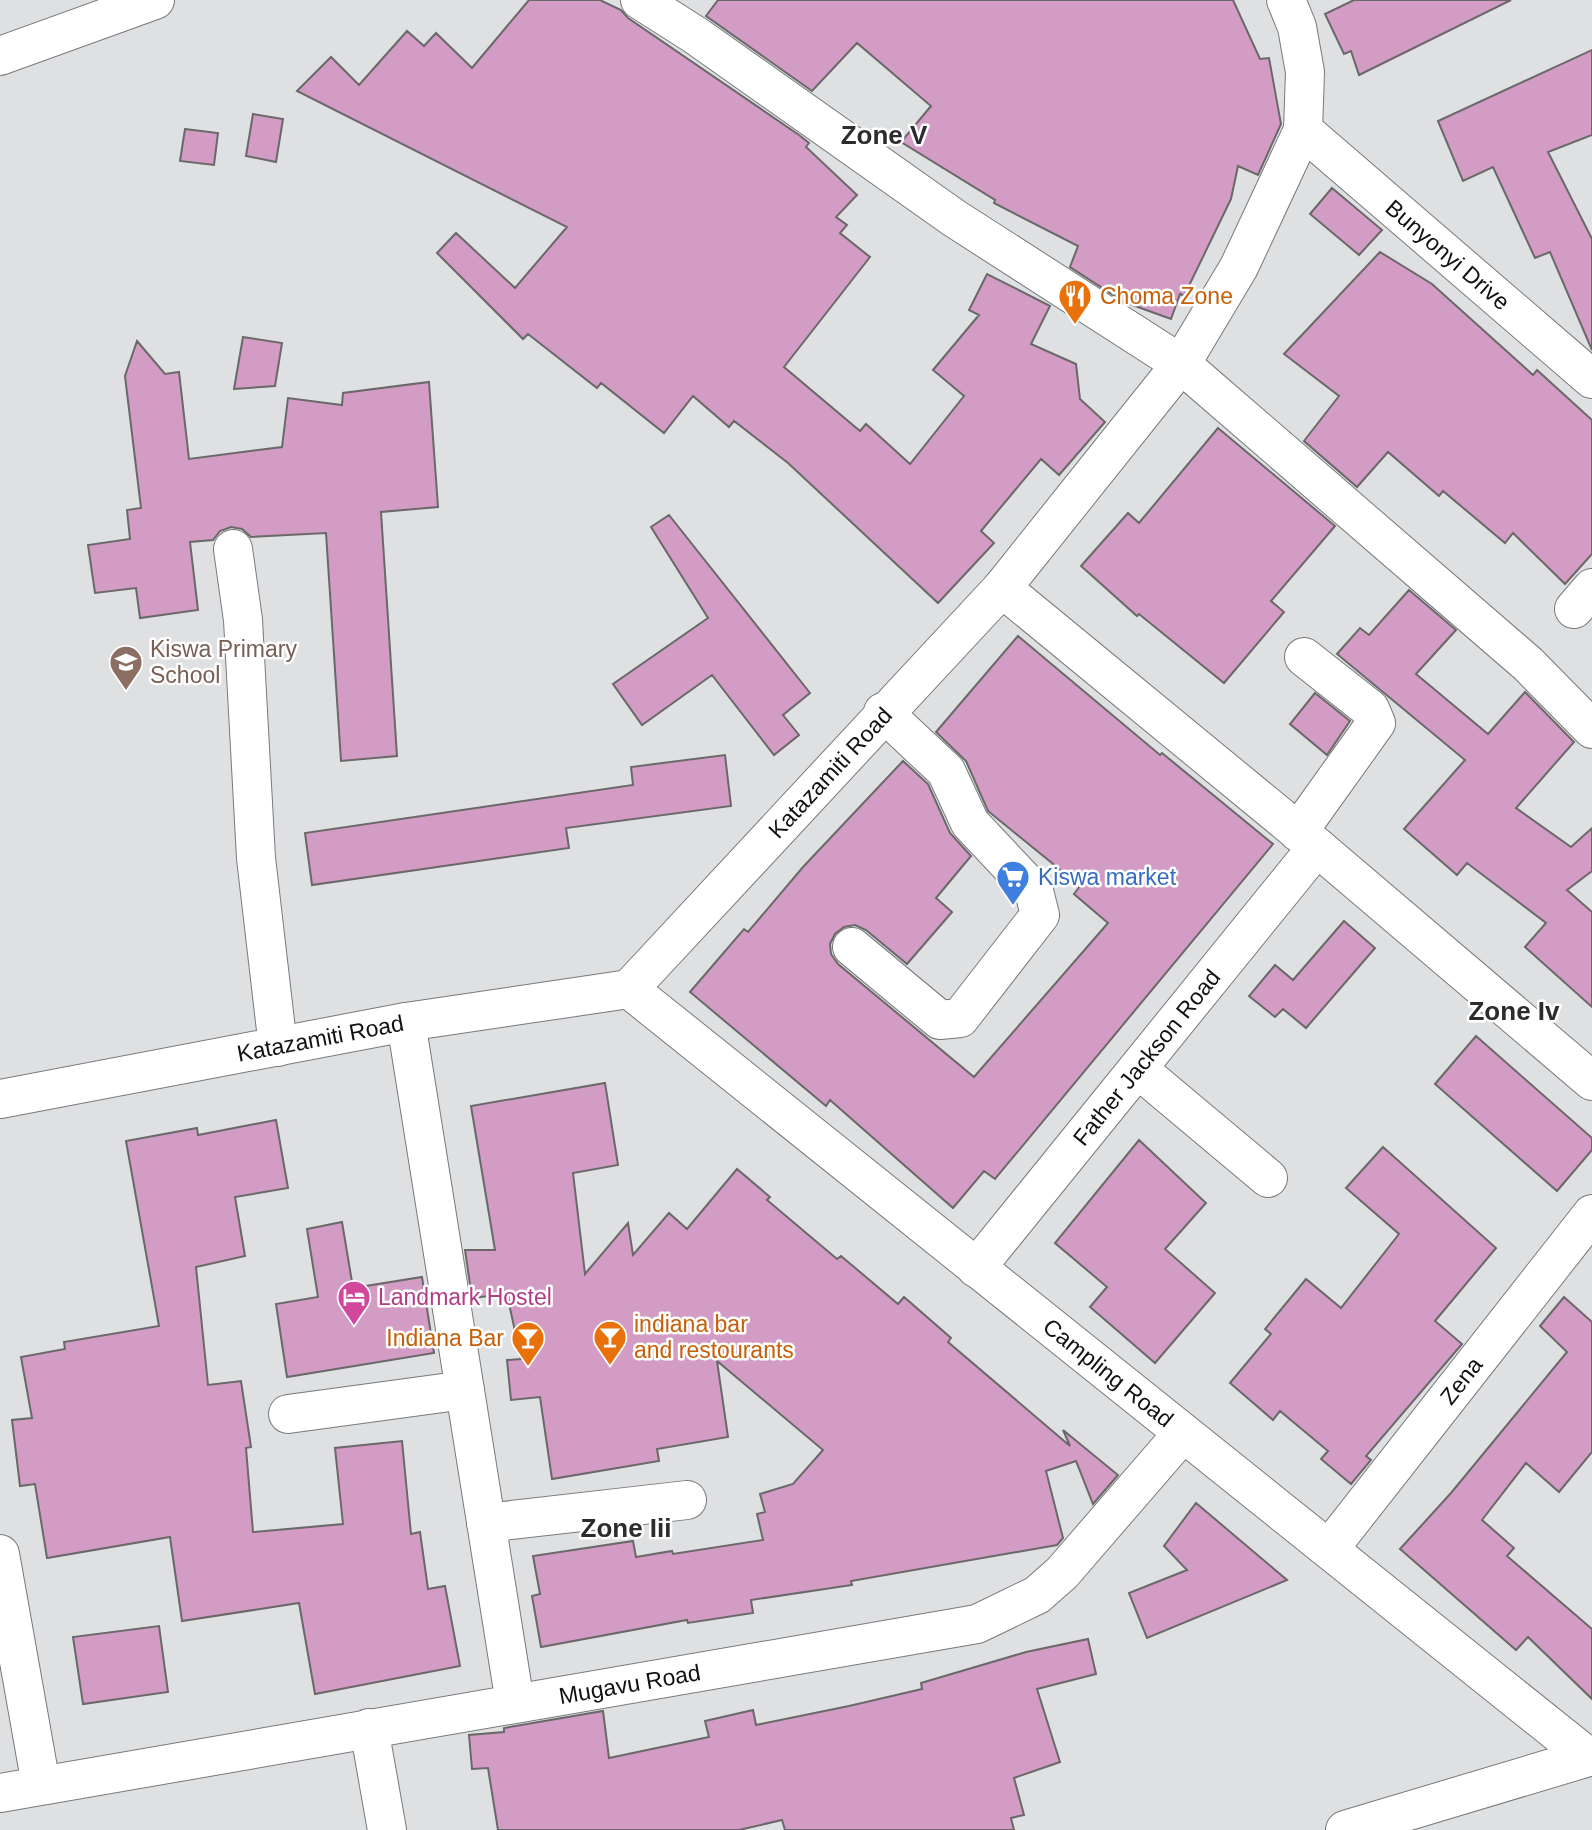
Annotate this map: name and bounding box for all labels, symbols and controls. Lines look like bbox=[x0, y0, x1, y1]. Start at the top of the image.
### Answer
district label: Zone V bbox=[841, 120, 928, 150]
street label: Bunyonyi Drive bbox=[1381, 194, 1515, 315]
restaurant icon: Choma Zone bbox=[1056, 277, 1094, 326]
place label: Choma Zone bbox=[1100, 283, 1233, 309]
place label: Kiswa Primary School bbox=[150, 636, 297, 688]
school or university icon: Kiswa Primary School bbox=[107, 643, 145, 692]
street label: Katazamiti Road bbox=[763, 702, 897, 843]
supermarket icon: Kiswa market bbox=[994, 858, 1032, 907]
place label: Kiswa market bbox=[1038, 864, 1177, 890]
street label: Father Jackson Road bbox=[1068, 964, 1225, 1151]
district label: Zone Iv bbox=[1468, 996, 1560, 1026]
street label: Katazamiti Road bbox=[235, 1010, 406, 1067]
hotel icon: Landmark Hostel bbox=[335, 1278, 373, 1327]
place label: Landmark Hostel bbox=[378, 1284, 552, 1310]
place label: indiana bar and restourants bbox=[634, 1311, 794, 1363]
street label: Campling Road bbox=[1038, 1313, 1178, 1433]
bar icon: indiana bar and restourants bbox=[591, 1318, 629, 1367]
bar icon: Indiana Bar bbox=[509, 1319, 547, 1368]
place label: Indiana Bar bbox=[386, 1325, 504, 1351]
street label: Zena bbox=[1435, 1352, 1488, 1409]
district label: Zone Iii bbox=[581, 1513, 672, 1543]
street label: Mugavu Road bbox=[557, 1659, 702, 1709]

